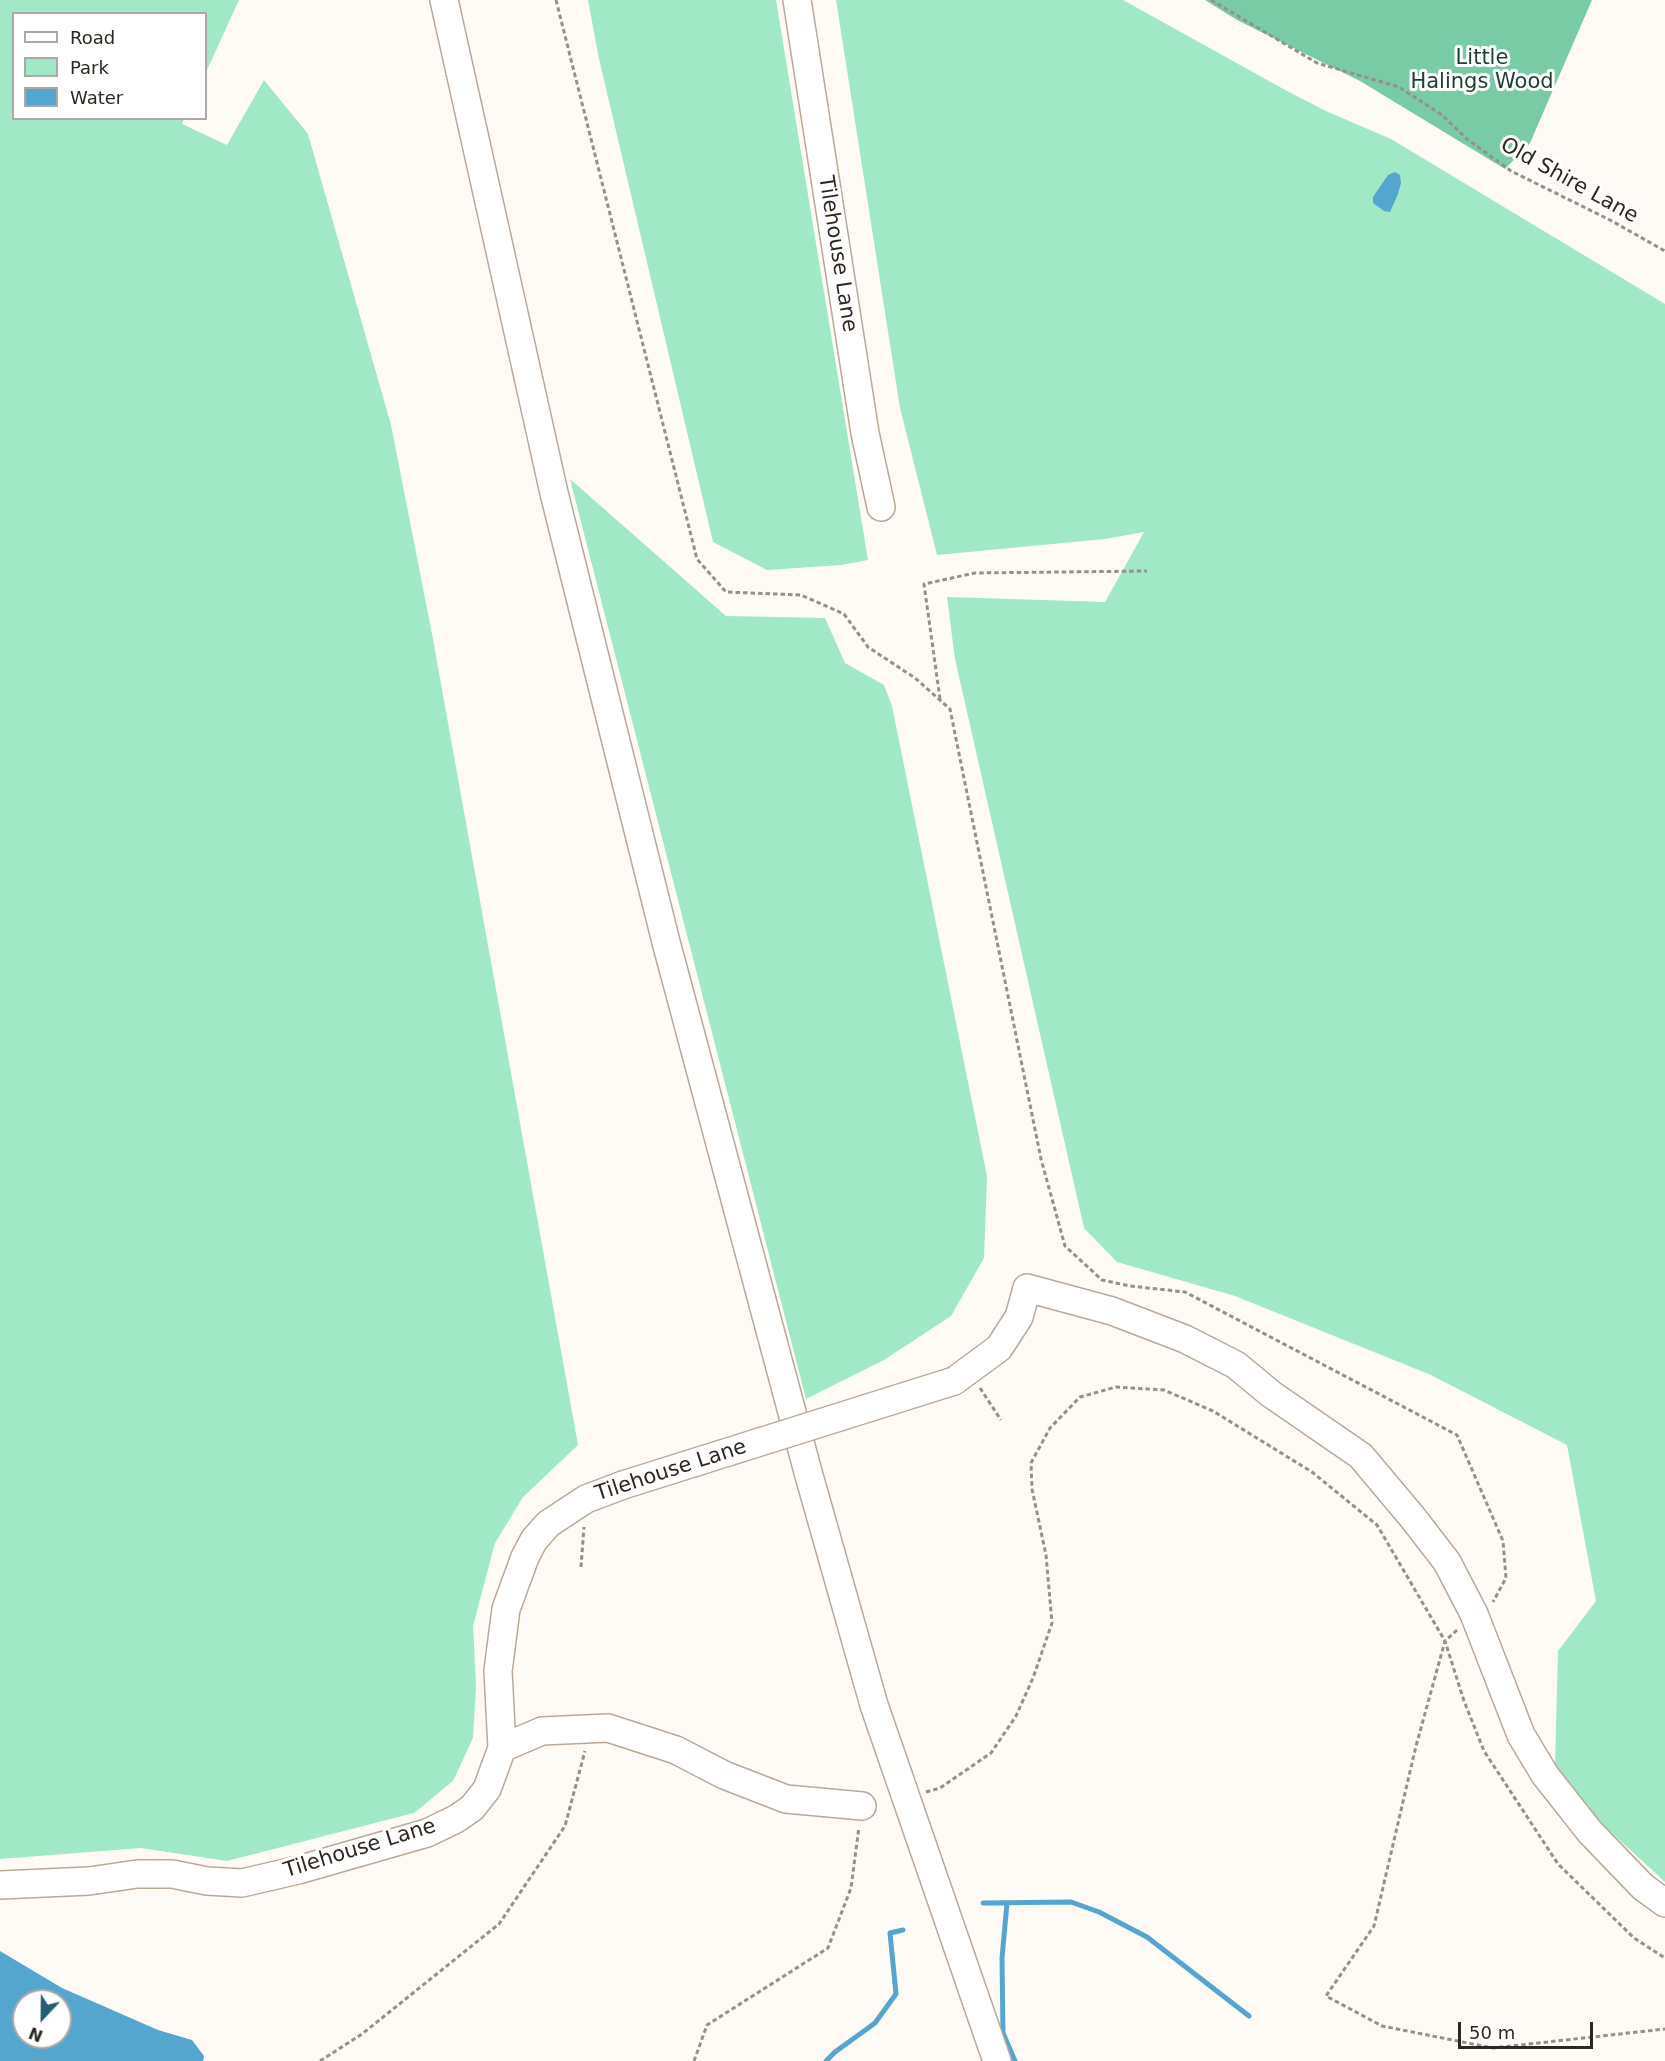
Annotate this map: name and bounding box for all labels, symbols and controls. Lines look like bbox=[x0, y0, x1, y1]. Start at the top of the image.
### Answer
legend bbox=[12, 12, 207, 120]
text: Road bbox=[70, 27, 115, 48]
park label: Little Halings Wood bbox=[1410, 46, 1554, 96]
text: Park bbox=[70, 57, 109, 78]
text: Water bbox=[70, 87, 123, 108]
street label: Old Shire Lane bbox=[1496, 133, 1642, 229]
street label: Tilehouse Lane bbox=[812, 174, 862, 334]
street label: Tilehouse Lane bbox=[592, 1435, 750, 1507]
street label: Tilehouse Lane bbox=[281, 1814, 439, 1884]
north arrow bbox=[12, 1989, 72, 2049]
scale bar bbox=[1461, 2010, 1596, 2048]
text: 50 m bbox=[1469, 2022, 1515, 2043]
text: N bbox=[26, 2023, 46, 2046]

